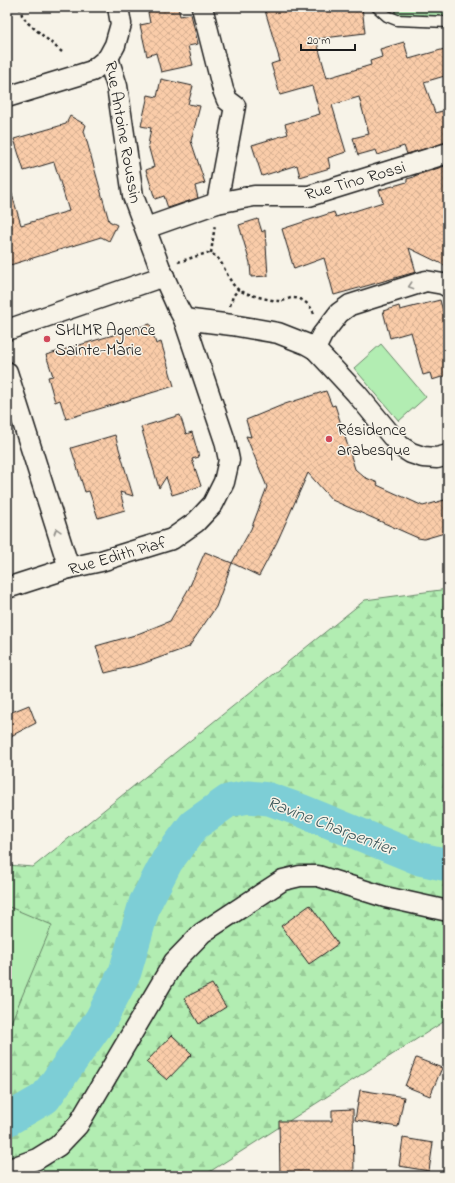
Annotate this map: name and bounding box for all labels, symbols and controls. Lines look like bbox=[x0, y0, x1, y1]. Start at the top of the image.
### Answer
scale bar bbox=[301, 26, 355, 52]
text: 20 m bbox=[307, 32, 330, 50]
street label: Rue Antoine Roussin bbox=[98, 59, 147, 205]
street label: Rue Tino Rossi bbox=[302, 155, 409, 208]
one-way arrow bbox=[408, 281, 415, 290]
place label: SHLMR Agence Sainte-Marie bbox=[55, 318, 156, 363]
marker: SHLMR Agence Sainte-Marie bbox=[42, 334, 52, 344]
place label: Résidence arabesque bbox=[337, 418, 411, 463]
marker: Résidence arabesque bbox=[324, 434, 334, 444]
one-way arrow bbox=[53, 527, 62, 534]
street label: Rue Edith Piaf bbox=[65, 530, 169, 582]
water label: Ravine Charpentier bbox=[263, 791, 400, 864]

